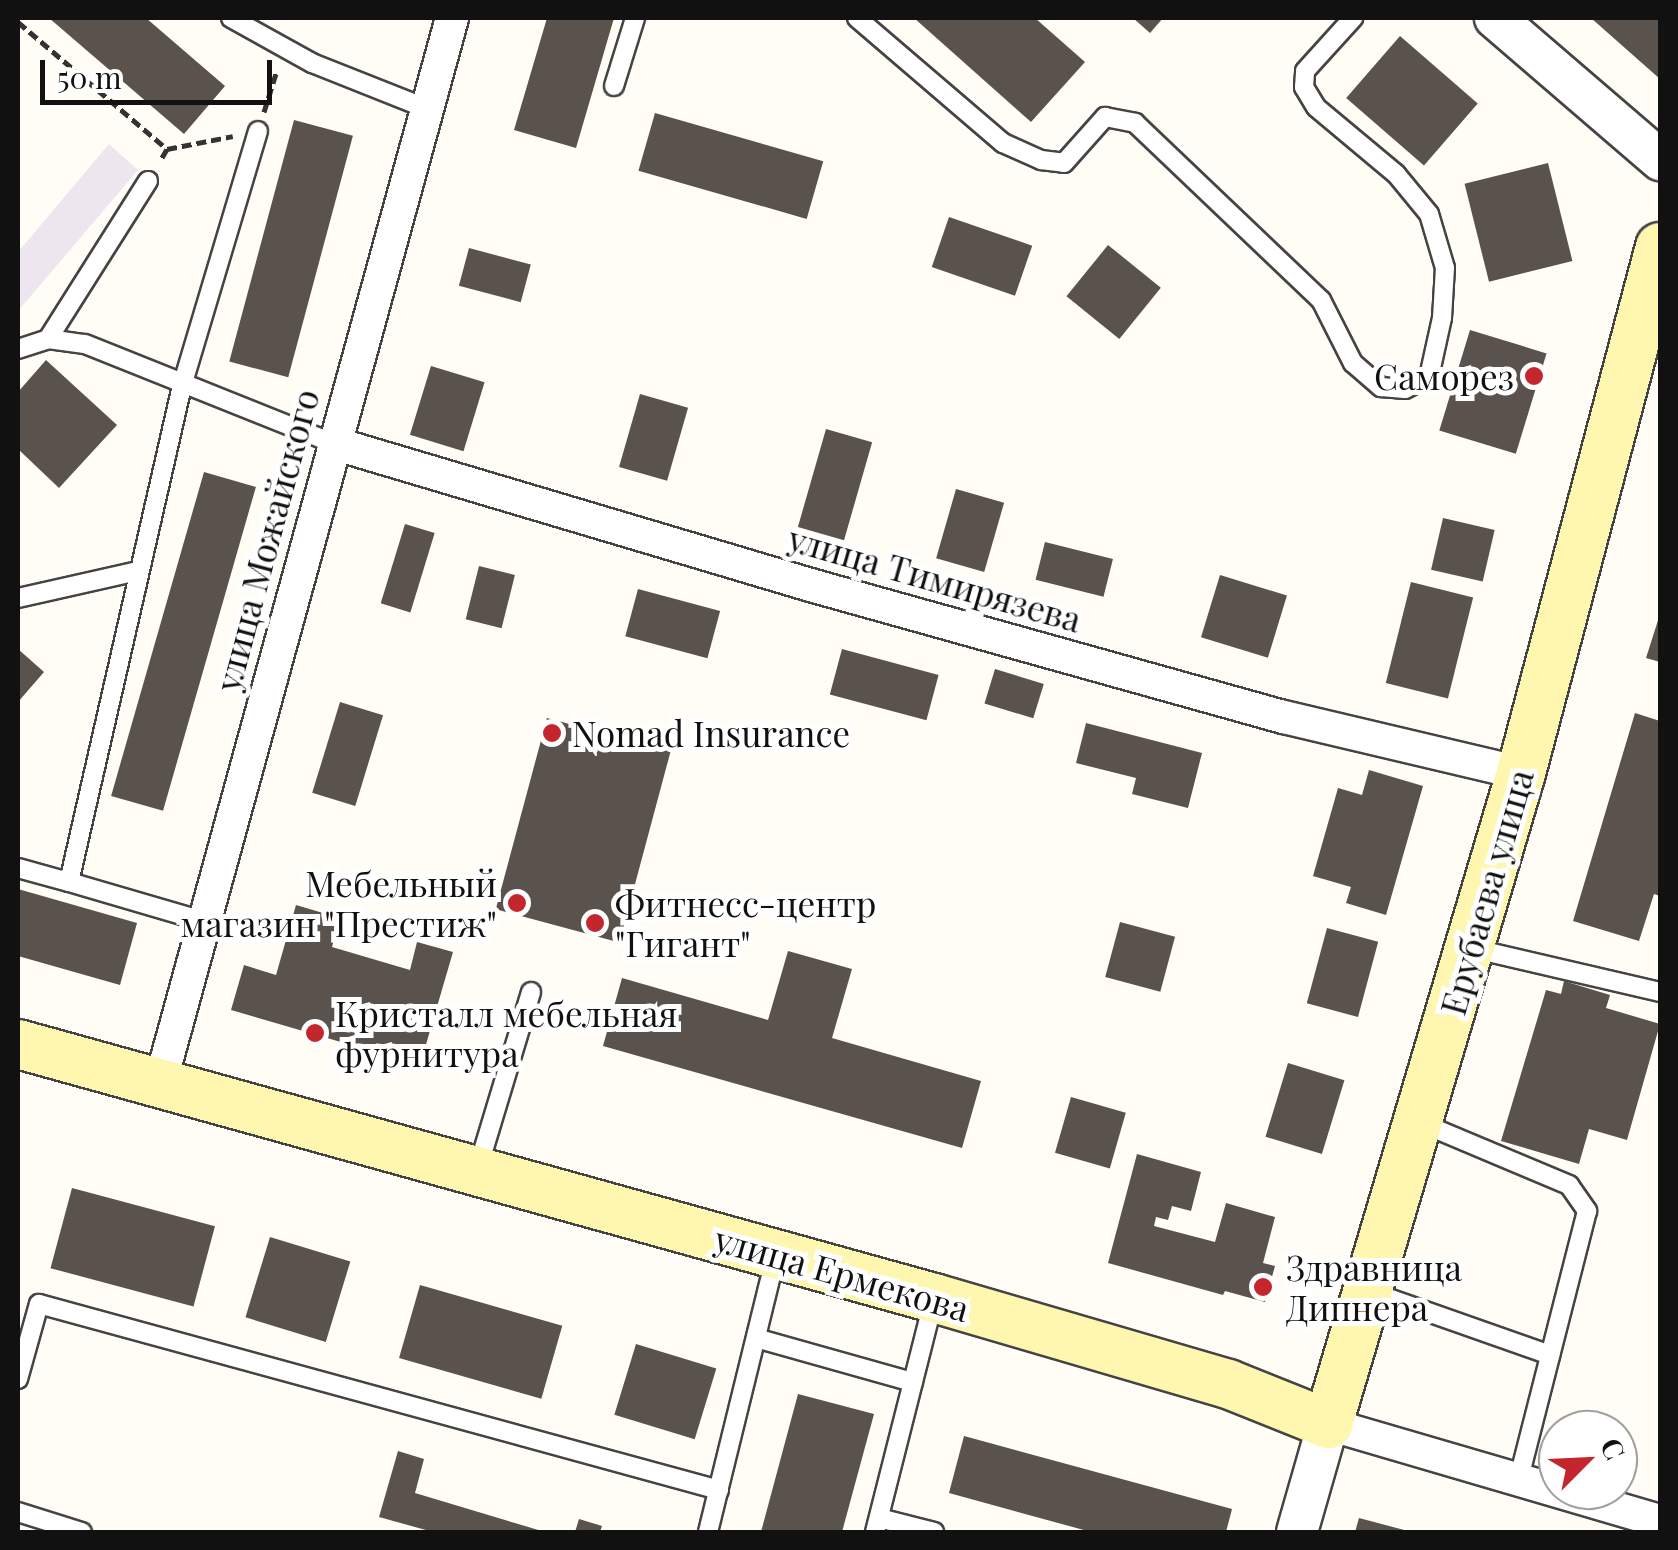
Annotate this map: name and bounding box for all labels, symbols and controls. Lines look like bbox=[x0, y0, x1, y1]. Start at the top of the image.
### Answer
scale bar bbox=[45, 40, 278, 102]
text: 50 m bbox=[57, 57, 122, 97]
place label: Саморез bbox=[1374, 355, 1514, 397]
marker: Саморез bbox=[1523, 365, 1545, 387]
street label: улица Можайского bbox=[205, 384, 327, 696]
street label: улица Тимирязева bbox=[784, 516, 1086, 640]
place label: Nomad Insurance bbox=[572, 712, 850, 754]
marker: Nomad Insurance bbox=[541, 722, 563, 744]
street label: Ерубаева улица bbox=[1431, 764, 1541, 1020]
place label: Мебельный магазин "Престиж" bbox=[180, 862, 497, 944]
place label: Фитнесс-центр "Гигант" bbox=[615, 882, 876, 964]
marker: Мебельный магазин "Престиж" bbox=[506, 892, 528, 914]
marker: Фитнесс-центр "Гигант" bbox=[584, 912, 606, 934]
place label: Кристалл мебельная фурнитура bbox=[335, 992, 677, 1074]
marker: Кристалл мебельная фурнитура bbox=[304, 1022, 326, 1044]
street label: улица Ермекова bbox=[710, 1217, 974, 1329]
place label: Здравница Дипнера bbox=[1286, 1246, 1462, 1328]
marker: Здравница Дипнера bbox=[1250, 1274, 1276, 1300]
north arrow bbox=[1538, 1410, 1638, 1510]
text: С bbox=[1593, 1432, 1635, 1465]

